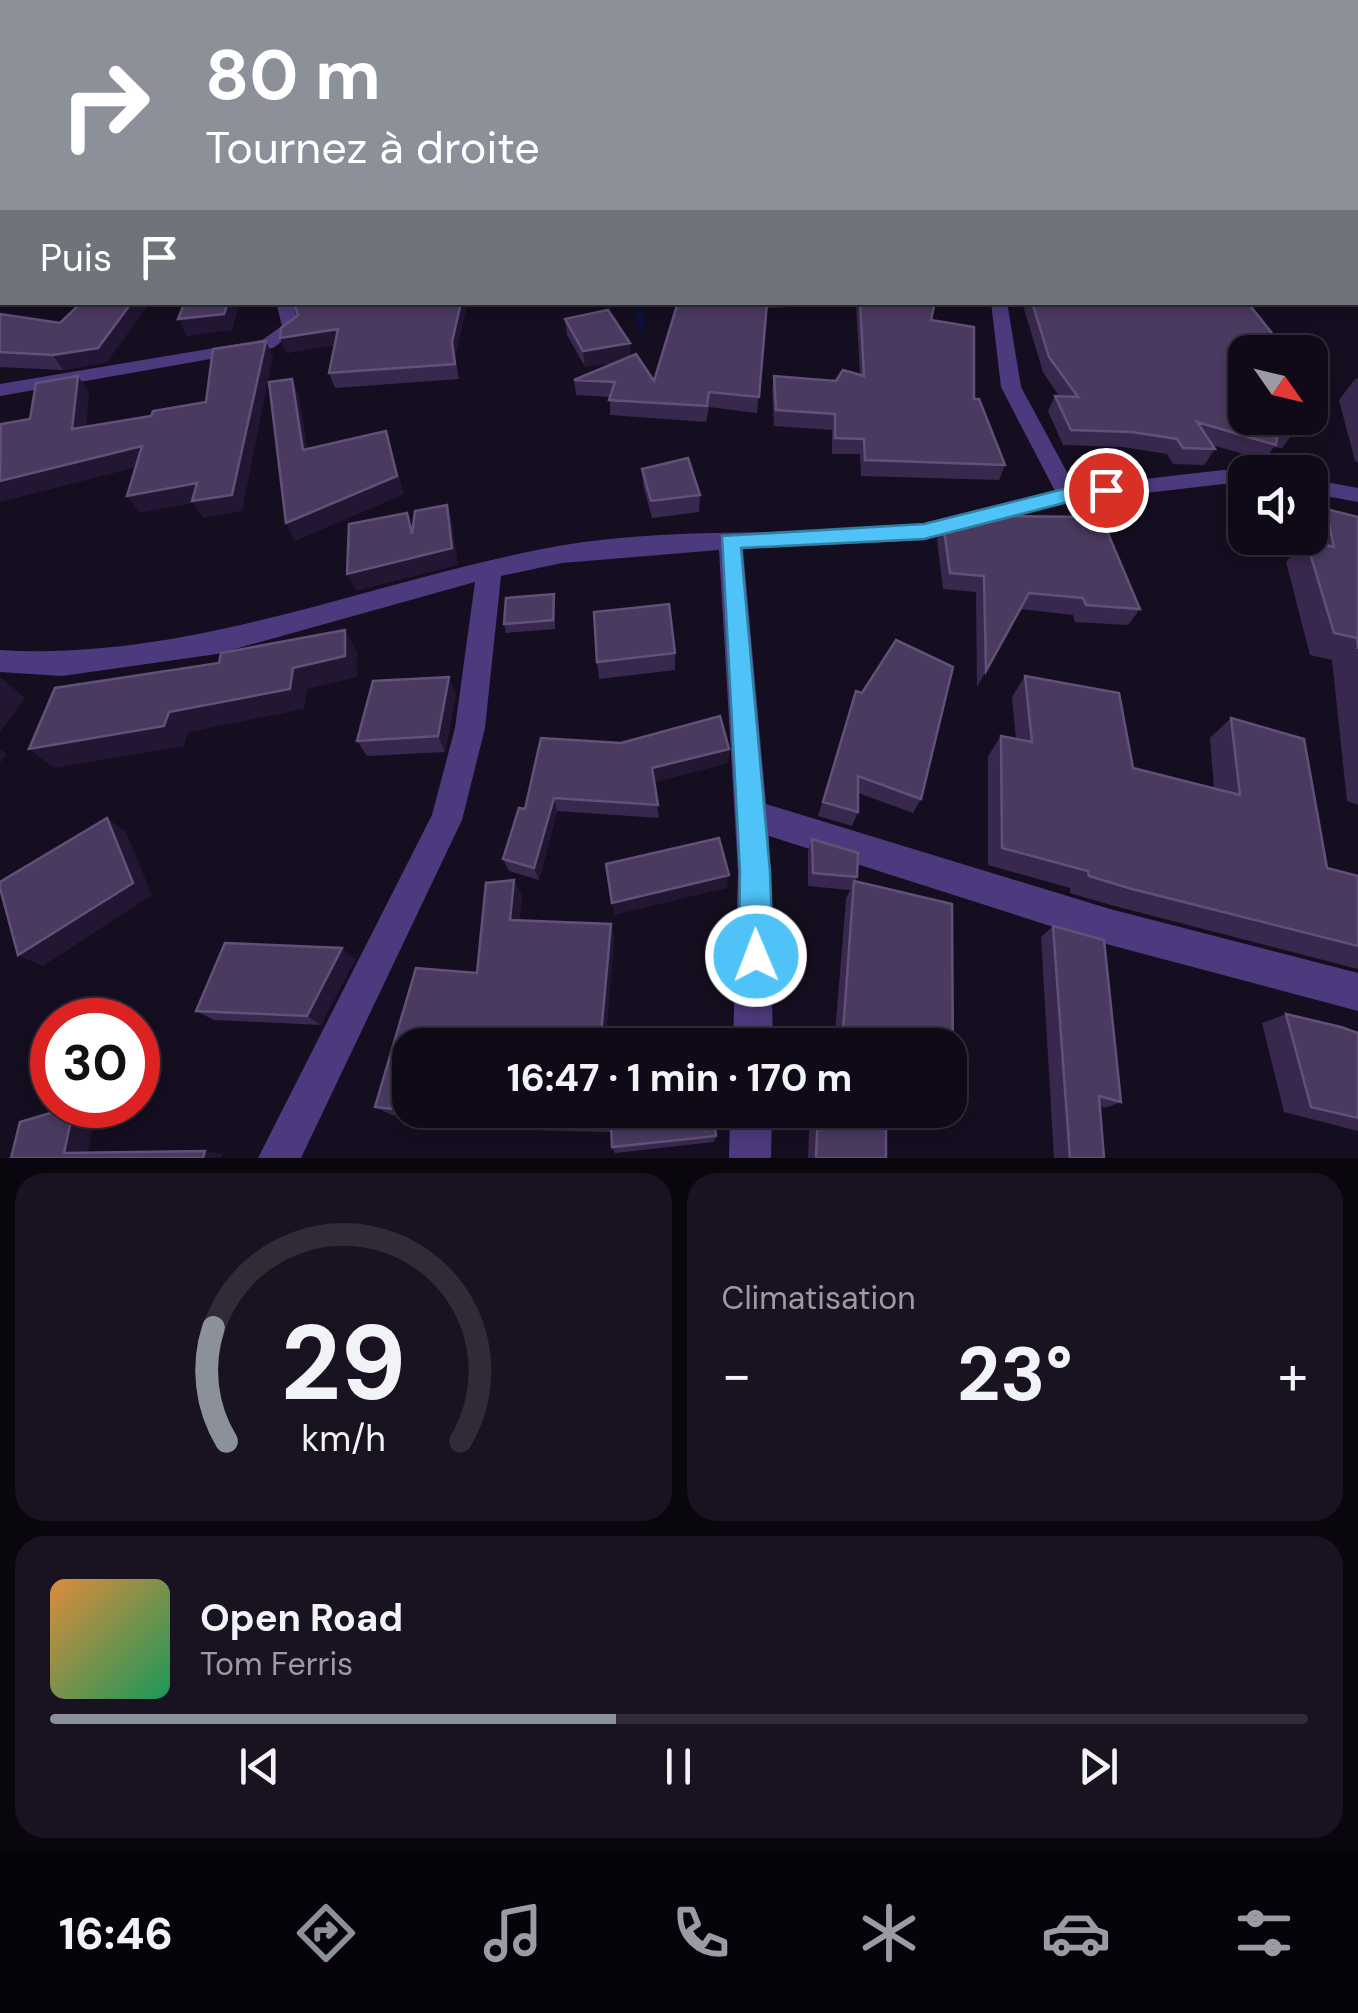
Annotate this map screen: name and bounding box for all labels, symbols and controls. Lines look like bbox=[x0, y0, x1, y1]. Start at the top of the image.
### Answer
text: 80 m bbox=[205, 30, 381, 121]
icon: right bbox=[40, 40, 170, 170]
text: Tournez à droite bbox=[205, 118, 540, 177]
icon: arrive bbox=[132, 230, 187, 285]
text: Puis bbox=[40, 233, 112, 283]
north arrow bbox=[1228, 335, 1328, 435]
map controls bbox=[1228, 335, 1328, 555]
pin bbox=[1064, 448, 1149, 533]
button: sound bbox=[1228, 455, 1328, 555]
icon: arrive bbox=[1079, 463, 1134, 518]
position arrow bbox=[704, 904, 808, 1008]
speed limit sign: 30 bbox=[30, 998, 160, 1128]
text: 16:47 · 1 min · 170 m bbox=[507, 1053, 852, 1103]
text: Climatisation bbox=[722, 1277, 916, 1319]
text: 29 bbox=[280, 1296, 406, 1431]
text: 23° bbox=[957, 1326, 1073, 1423]
text: − bbox=[722, 1339, 752, 1411]
text: + bbox=[1278, 1339, 1308, 1411]
text: km/h bbox=[301, 1416, 385, 1462]
text: Open Road bbox=[200, 1593, 403, 1643]
text: Tom Ferris bbox=[200, 1643, 353, 1685]
icon: previous bbox=[232, 1739, 287, 1794]
icon: pause bbox=[651, 1739, 706, 1794]
icon: next bbox=[1071, 1739, 1126, 1794]
icon: directions bbox=[291, 1898, 361, 1968]
icon: music bbox=[478, 1898, 548, 1968]
icon: phone bbox=[666, 1898, 736, 1968]
icon: climate bbox=[854, 1898, 924, 1968]
icon: car bbox=[1041, 1898, 1111, 1968]
icon: filters bbox=[1229, 1898, 1299, 1968]
text: 16:46 bbox=[59, 1904, 173, 1963]

